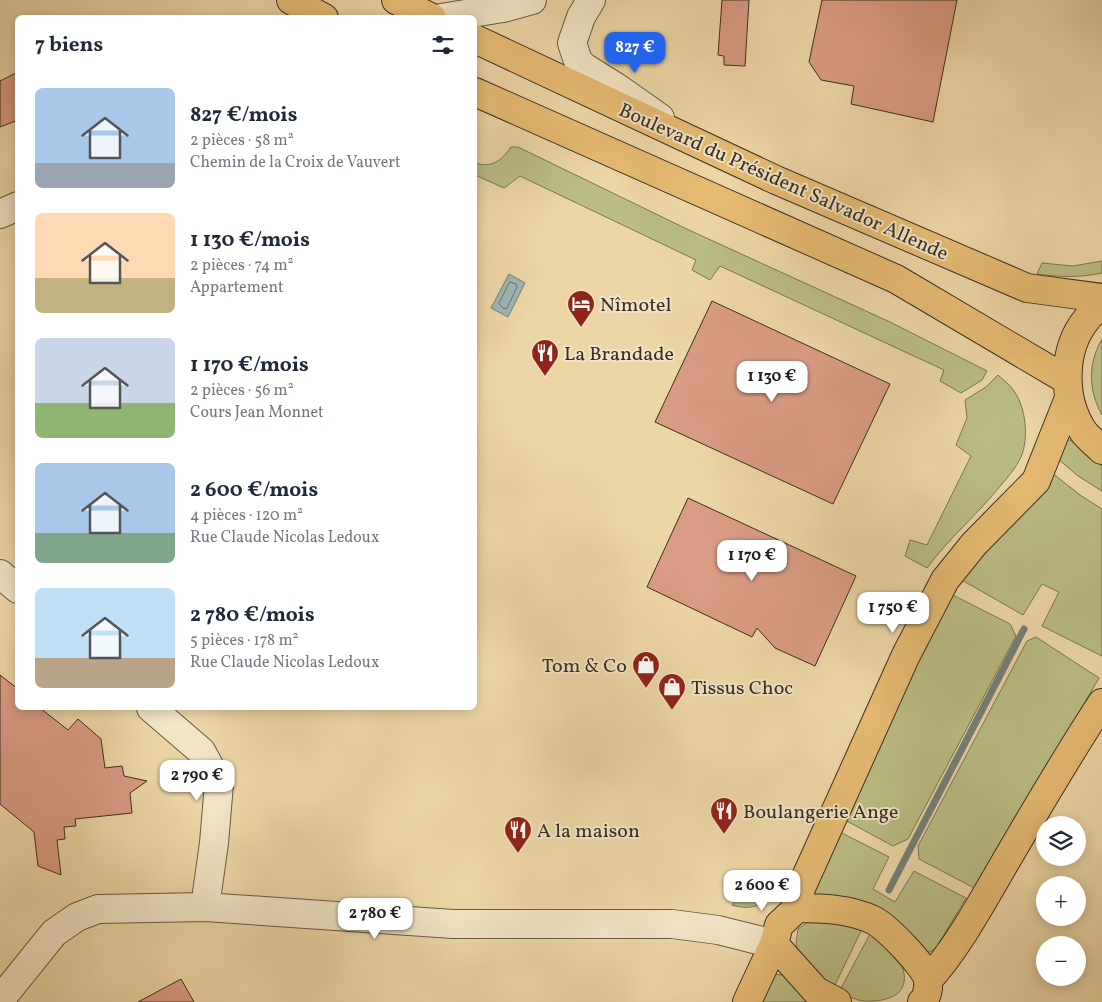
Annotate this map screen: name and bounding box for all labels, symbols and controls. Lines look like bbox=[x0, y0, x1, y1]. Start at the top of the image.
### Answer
text: 7 biens bbox=[35, 31, 103, 60]
icon: filters bbox=[429, 31, 457, 59]
pin: 827 € bbox=[600, 32, 670, 74]
text: 827 € bbox=[615, 37, 655, 59]
street label: Boulevard du Président Salvador Allende bbox=[614, 97, 952, 268]
text: 827 €/mois bbox=[190, 101, 297, 130]
icon: home bbox=[75, 108, 135, 168]
text: 2 pièces · 58 m² bbox=[190, 130, 294, 152]
text: Chemin de la Croix de Vauvert bbox=[190, 152, 401, 174]
text: 1 130 €/mois bbox=[190, 226, 310, 255]
icon: home bbox=[75, 233, 135, 293]
text: 2 pièces · 74 m² bbox=[190, 255, 293, 277]
text: Appartement bbox=[190, 277, 284, 299]
hotel icon: Nîmotel bbox=[566, 289, 596, 328]
place label: Nîmotel bbox=[600, 292, 671, 320]
restaurant icon: La Brandade bbox=[530, 338, 560, 377]
place label: La Brandade bbox=[564, 341, 674, 369]
text: 1 170 €/mois bbox=[190, 351, 309, 380]
icon: home bbox=[75, 358, 135, 418]
pin: 1 130 € bbox=[726, 360, 818, 403]
text: 1 130 € bbox=[748, 366, 796, 388]
text: 2 pièces · 56 m² bbox=[190, 380, 294, 402]
text: Cours Jean Monnet bbox=[190, 402, 324, 424]
text: 2 600 €/mois bbox=[190, 476, 318, 505]
icon: home bbox=[75, 483, 135, 543]
text: 4 pièces · 120 m² bbox=[190, 505, 303, 527]
text: Rue Claude Nicolas Ledoux bbox=[190, 527, 379, 549]
pin: 1 170 € bbox=[706, 540, 798, 582]
text: 1 170 € bbox=[728, 545, 776, 567]
pin: 1 750 € bbox=[847, 592, 939, 634]
text: 1 750 € bbox=[868, 597, 918, 619]
text: 2 780 €/mois bbox=[190, 601, 315, 630]
icon: home bbox=[75, 608, 135, 668]
text: 5 pièces · 178 m² bbox=[190, 630, 298, 652]
shop icon: Tom & Co bbox=[631, 650, 661, 689]
text: Rue Claude Nicolas Ledoux bbox=[190, 652, 379, 674]
place label: Tom & Co bbox=[542, 653, 627, 681]
shop icon: Tissus Choc bbox=[657, 672, 687, 711]
place label: Tissus Choc bbox=[691, 675, 793, 703]
pin: 2 790 € bbox=[151, 760, 243, 802]
text: 2 790 € bbox=[171, 765, 223, 787]
restaurant icon: Boulangerie Ange bbox=[709, 796, 739, 835]
place label: Boulangerie Ange bbox=[743, 799, 899, 827]
restaurant icon: A la maison bbox=[503, 815, 533, 854]
map controls bbox=[1036, 816, 1086, 986]
button: layers bbox=[1036, 816, 1086, 866]
place label: A la maison bbox=[537, 818, 640, 846]
pin: 2 600 € bbox=[716, 870, 808, 912]
text: 2 600 € bbox=[734, 875, 790, 897]
button: + bbox=[1036, 876, 1086, 926]
pin: 2 780 € bbox=[329, 898, 421, 940]
text: 2 780 € bbox=[349, 903, 401, 925]
button: − bbox=[1036, 936, 1086, 986]

